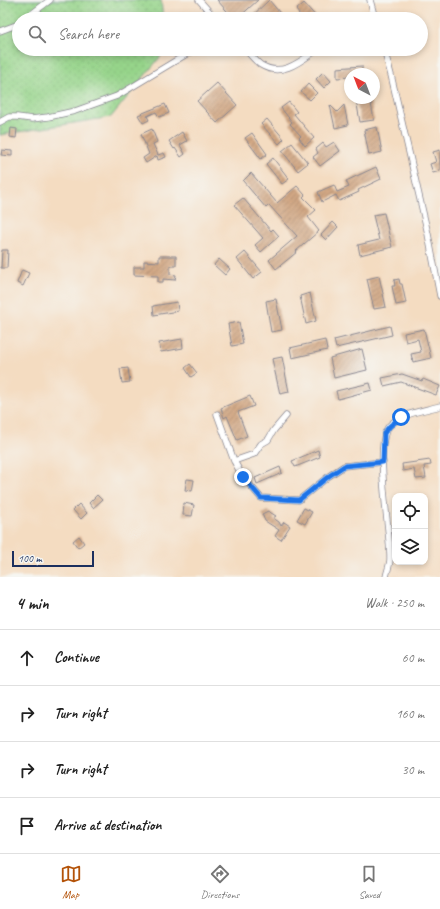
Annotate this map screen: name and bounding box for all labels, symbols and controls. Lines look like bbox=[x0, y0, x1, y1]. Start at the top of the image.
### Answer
search box bbox=[12, 12, 428, 56]
icon: search bbox=[26, 23, 48, 45]
text: Search here bbox=[58, 25, 119, 44]
north arrow bbox=[344, 68, 380, 104]
route start bbox=[392, 408, 410, 426]
route end bbox=[234, 468, 252, 486]
map controls bbox=[392, 493, 428, 565]
button: locate bbox=[392, 493, 428, 529]
button: layers bbox=[392, 529, 428, 565]
scale bar bbox=[12, 549, 94, 568]
text: 100 m bbox=[18, 551, 42, 565]
text: 4 min bbox=[16, 593, 49, 614]
text: Walk · 250 m bbox=[365, 595, 424, 611]
icon: ahead bbox=[16, 647, 38, 669]
text: Continue bbox=[54, 648, 99, 667]
text: 60 m bbox=[402, 650, 424, 666]
icon: right bbox=[16, 703, 38, 725]
text: Turn right bbox=[54, 704, 107, 723]
text: 160 m bbox=[396, 706, 424, 722]
icon: right bbox=[16, 759, 38, 781]
text: Turn right bbox=[54, 760, 107, 779]
text: 30 m bbox=[402, 762, 424, 778]
icon: arrive bbox=[16, 815, 38, 837]
text: Arrive at destination bbox=[54, 816, 161, 835]
tab: Map bbox=[60, 863, 82, 901]
tab: Directions bbox=[201, 863, 239, 901]
tab: Saved bbox=[358, 863, 380, 901]

